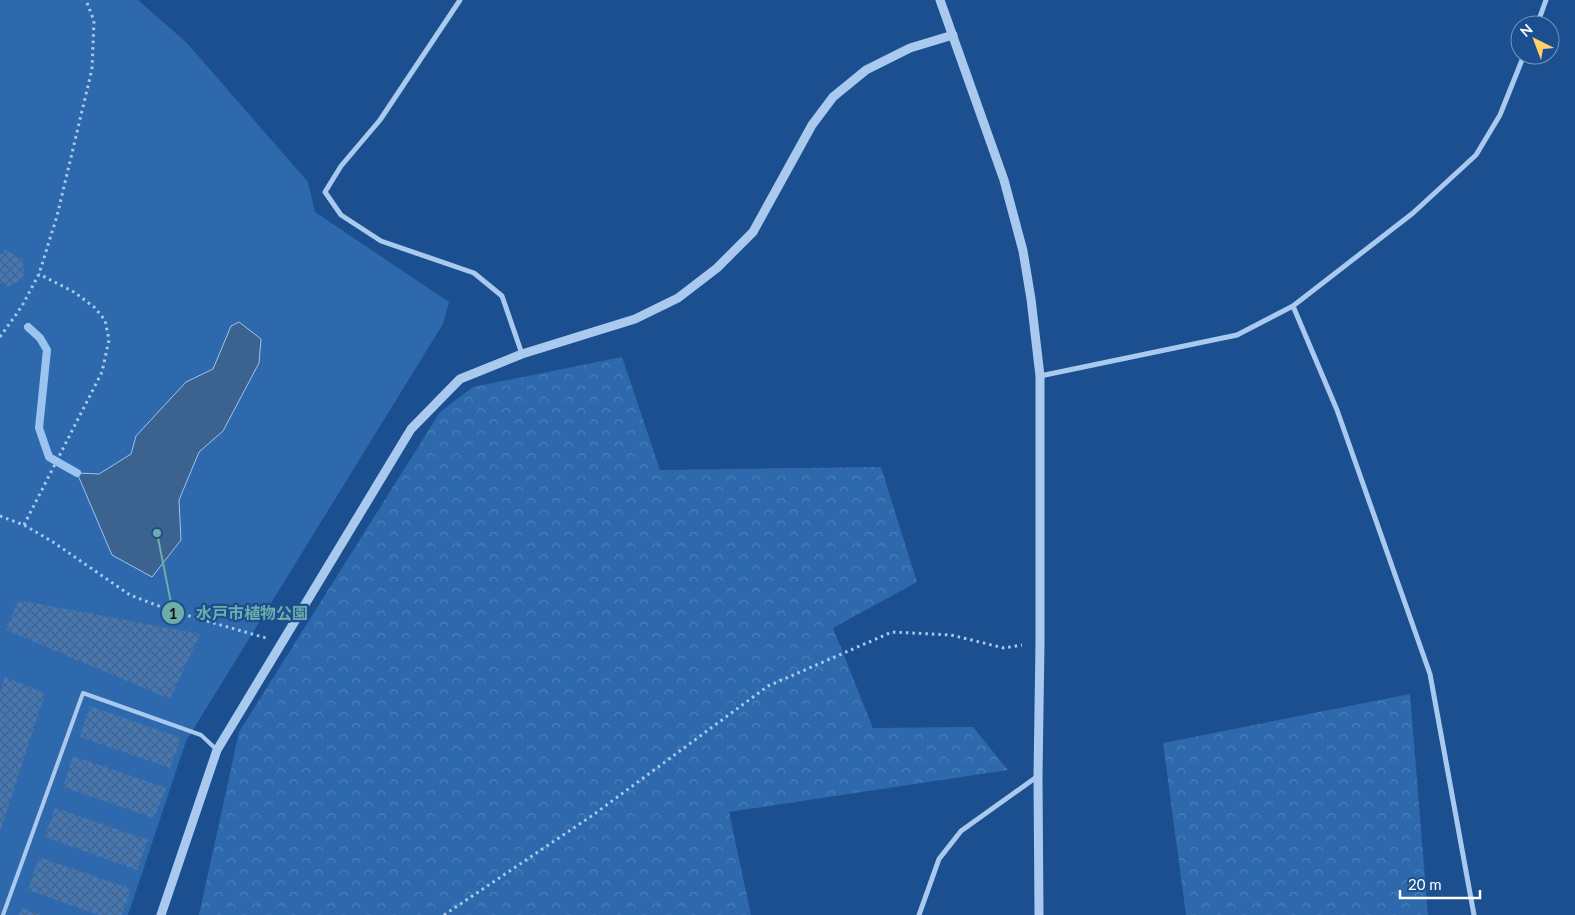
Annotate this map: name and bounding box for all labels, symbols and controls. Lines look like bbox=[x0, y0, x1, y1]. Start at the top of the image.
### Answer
north arrow bbox=[1510, 15, 1560, 65]
text: N bbox=[1516, 20, 1536, 40]
callout: 水戸市植物公園 bbox=[161, 598, 318, 629]
text: 水戸市植物公園 bbox=[196, 603, 308, 622]
text: 1 bbox=[169, 604, 177, 622]
scale bar bbox=[1400, 868, 1480, 900]
text: 20 m bbox=[1408, 875, 1442, 893]

